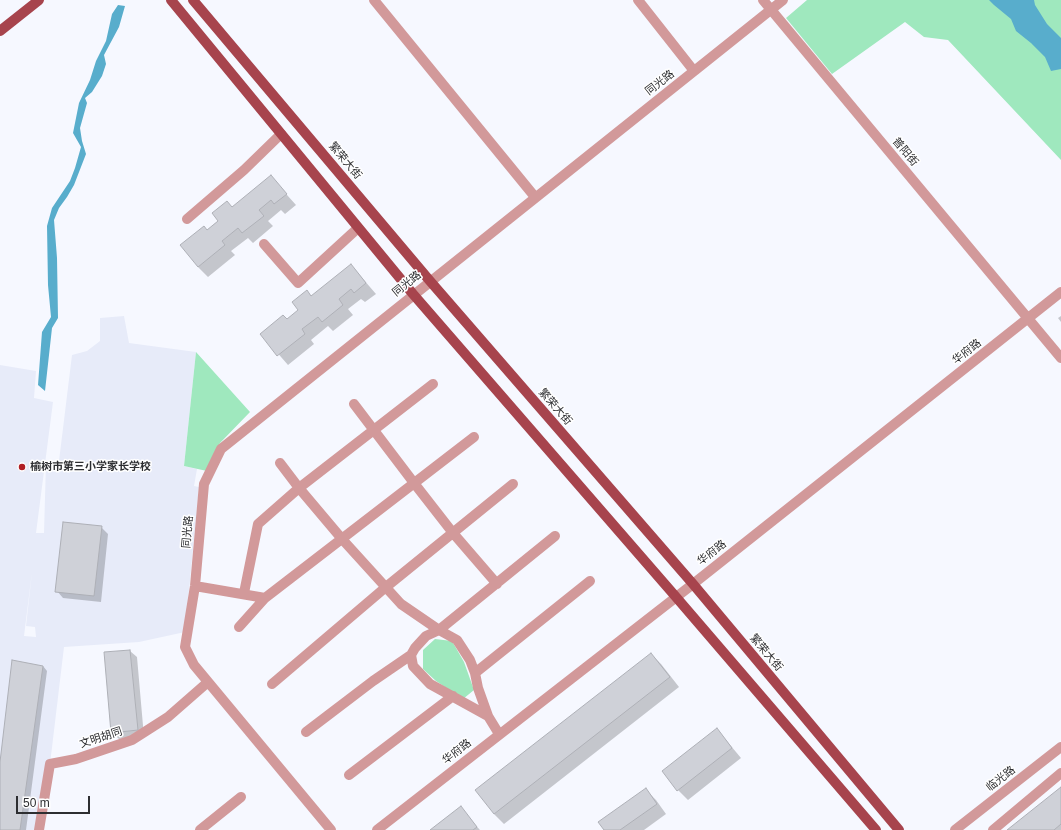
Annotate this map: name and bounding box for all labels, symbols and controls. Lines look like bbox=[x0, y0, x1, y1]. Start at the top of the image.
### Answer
street label: 同光路 bbox=[643, 68, 677, 98]
street label: 普阳街 bbox=[889, 135, 921, 169]
street label: 繁荣大街 bbox=[326, 140, 364, 182]
street label: 同光路 bbox=[390, 268, 424, 300]
street label: 华府路 bbox=[950, 337, 984, 367]
street label: 繁荣大街 bbox=[536, 386, 574, 428]
place label: 榆树市第三小学家长学校 bbox=[30, 460, 151, 474]
marker: 榆树市第三小学家长学校 bbox=[17, 462, 27, 472]
street label: 同光路 bbox=[180, 515, 196, 549]
street label: 华府路 bbox=[695, 538, 729, 568]
street label: 繁荣大街 bbox=[747, 632, 785, 674]
street label: 文明胡同 bbox=[78, 725, 124, 751]
street label: 华府路 bbox=[440, 737, 474, 767]
street label: 临光路 bbox=[984, 764, 1018, 794]
scale bar bbox=[18, 788, 92, 814]
text: 50 m bbox=[23, 796, 50, 810]

